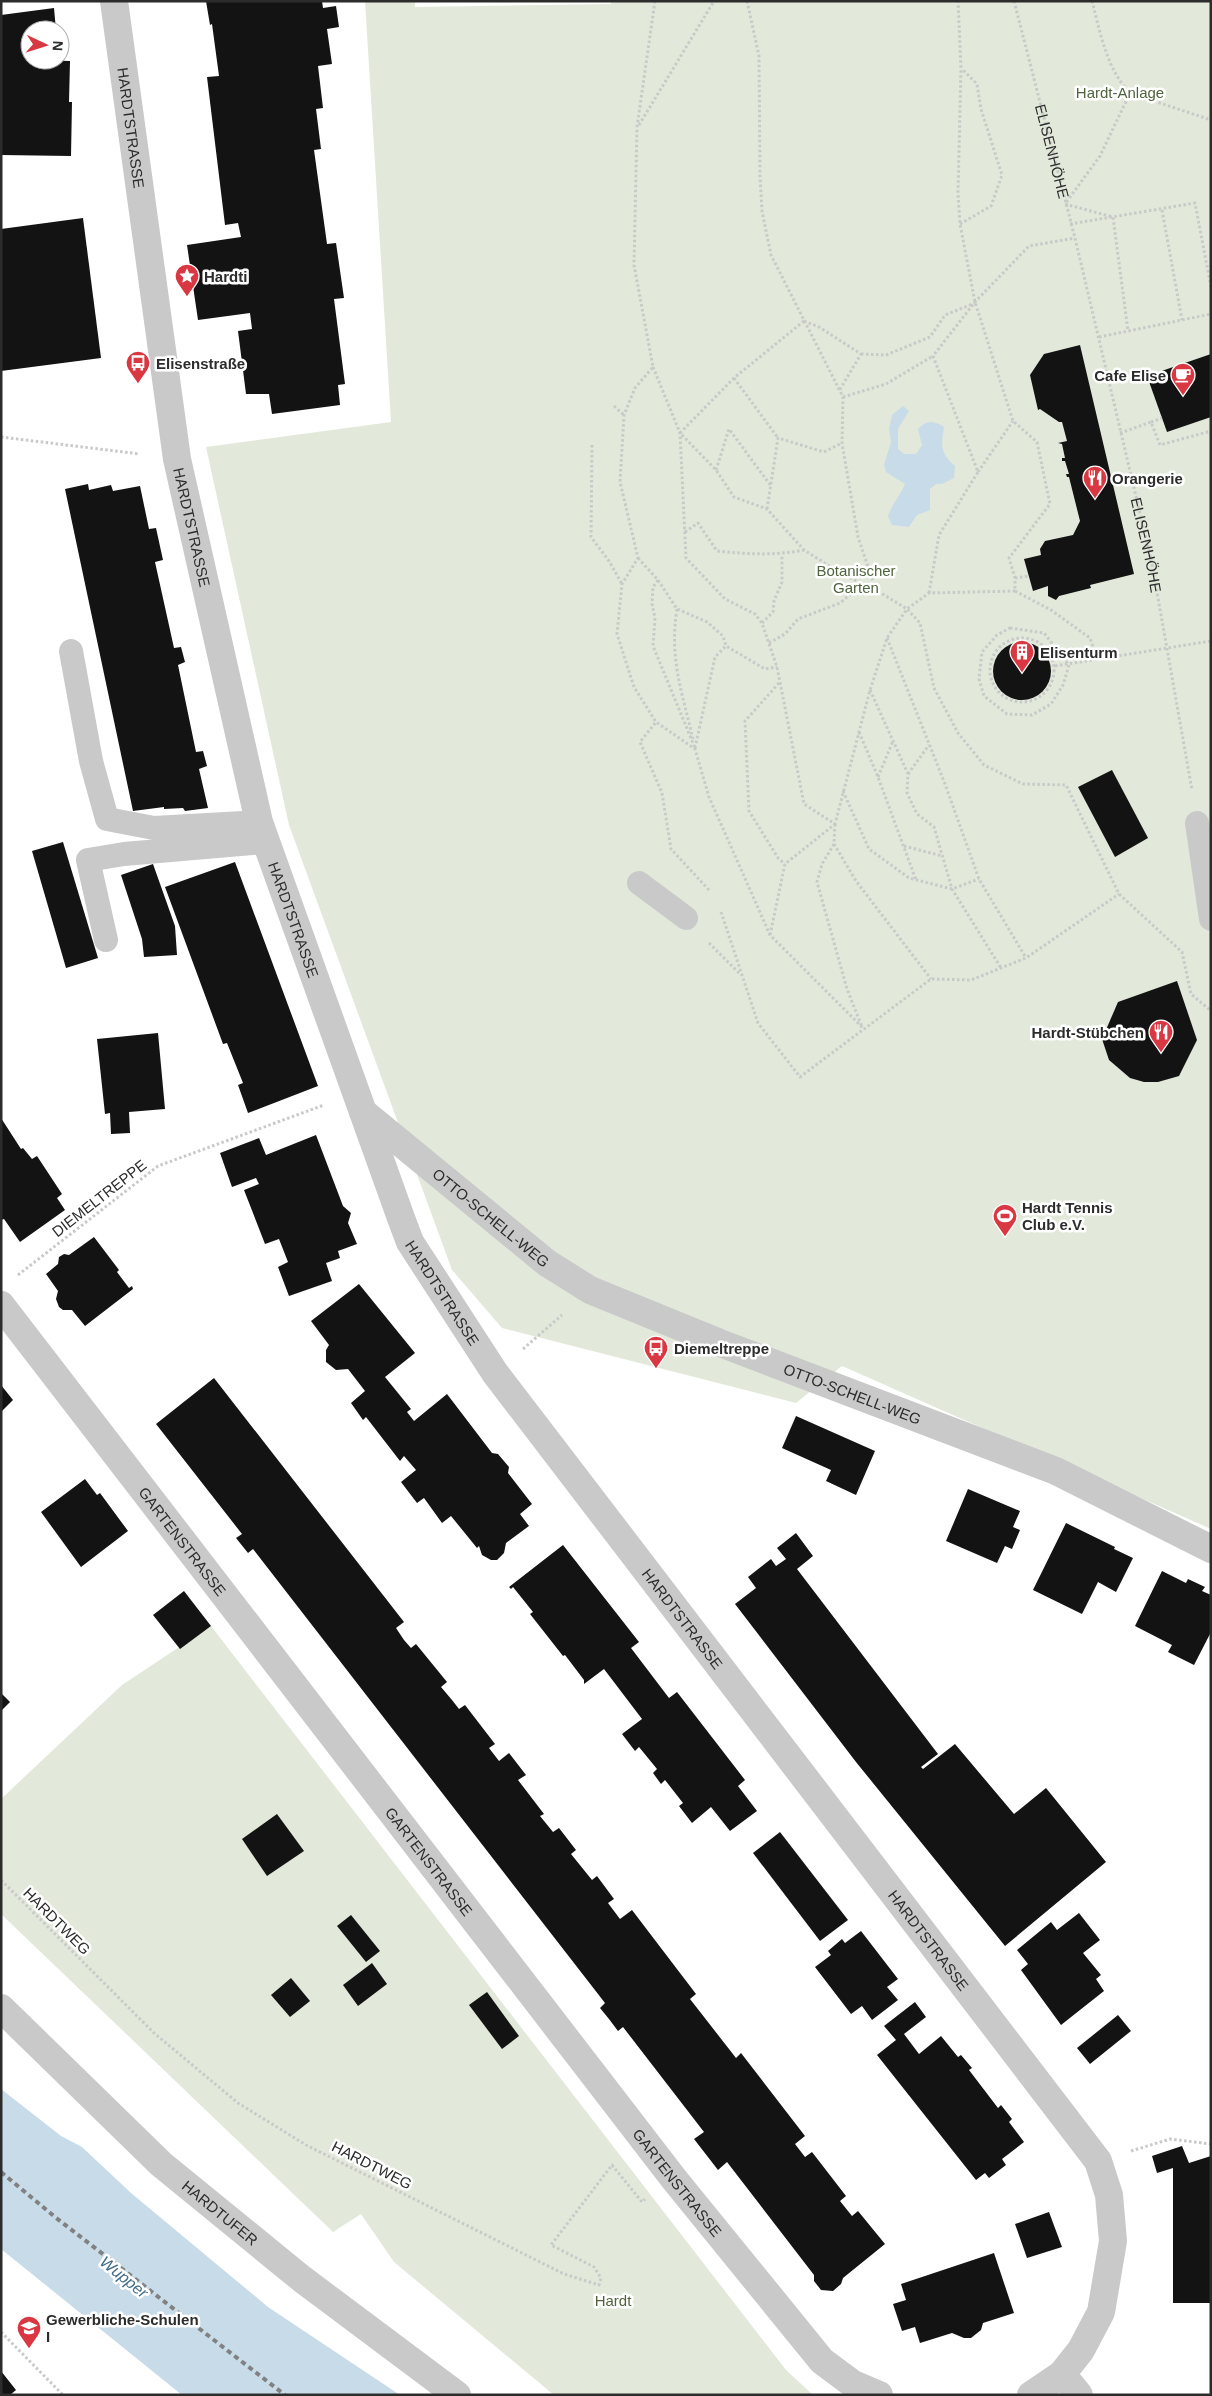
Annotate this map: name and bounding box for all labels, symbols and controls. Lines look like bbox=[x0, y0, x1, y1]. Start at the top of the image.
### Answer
north arrow bbox=[20, 20, 70, 70]
text: N bbox=[50, 40, 66, 52]
street label: HARDTSTRASSE bbox=[115, 66, 148, 189]
park label: Hardt-Anlage bbox=[1076, 84, 1164, 101]
street label: ELISENHÖHE bbox=[1032, 102, 1073, 200]
place icon: Hardti bbox=[174, 263, 200, 297]
place label: Hardti bbox=[204, 268, 247, 285]
bus stop icon: Elisenstraße bbox=[125, 350, 151, 384]
place label: Elisenstraße bbox=[156, 355, 245, 372]
cafe icon: Cafe Elise bbox=[1170, 362, 1196, 396]
place label: Cafe Elise bbox=[1094, 367, 1166, 384]
restaurant icon: Orangerie bbox=[1082, 465, 1108, 499]
street label: HARDTSTRASSE bbox=[171, 466, 214, 588]
place label: Orangerie bbox=[1112, 470, 1183, 487]
street label: ELISENHÖHE bbox=[1128, 496, 1165, 594]
park label: Botanischer Garten bbox=[816, 562, 896, 596]
building icon: Elisenturm bbox=[1009, 639, 1035, 673]
place label: Elisenturm bbox=[1040, 644, 1118, 661]
street label: HARDTSTRASSE bbox=[265, 859, 323, 980]
restaurant icon: Hardt-Stübchen bbox=[1148, 1019, 1174, 1053]
place label: Hardt-Stübchen bbox=[1032, 1024, 1144, 1041]
street label: DIEMELTREPPE bbox=[49, 1156, 149, 1240]
street label: OTTO-SCHELL-WEG bbox=[430, 1165, 553, 1270]
place label: Hardt Tennis Club e.V. bbox=[1022, 1199, 1113, 1233]
sports icon: Hardt Tennis Club e.V. bbox=[992, 1203, 1018, 1237]
street label: HARDTSTRASSE bbox=[402, 1237, 483, 1348]
bus stop icon: Diemeltreppe bbox=[643, 1335, 669, 1369]
place label: Diemeltreppe bbox=[674, 1340, 769, 1357]
street label: OTTO-SCHELL-WEG bbox=[781, 1360, 924, 1427]
street label: GARTENSTRASSE bbox=[136, 1483, 230, 1599]
street label: HARDTSTRASSE bbox=[639, 1565, 727, 1672]
street label: GARTENSTRASSE bbox=[382, 1804, 476, 1919]
street label: HARDTWEG bbox=[20, 1884, 94, 1958]
street label: HARDTSTRASSE bbox=[885, 1887, 973, 1994]
street label: GARTENSTRASSE bbox=[630, 2125, 725, 2240]
street label: HARDTWEG bbox=[329, 2138, 415, 2192]
street label: HARDTUFER bbox=[179, 2177, 262, 2248]
water label: Wupper bbox=[97, 2253, 152, 2302]
park label: Hardt bbox=[595, 2292, 632, 2309]
place label: Gewerbliche-Schulen I bbox=[46, 2311, 199, 2345]
school or university icon: Gewerbliche-Schulen I bbox=[16, 2315, 42, 2349]

